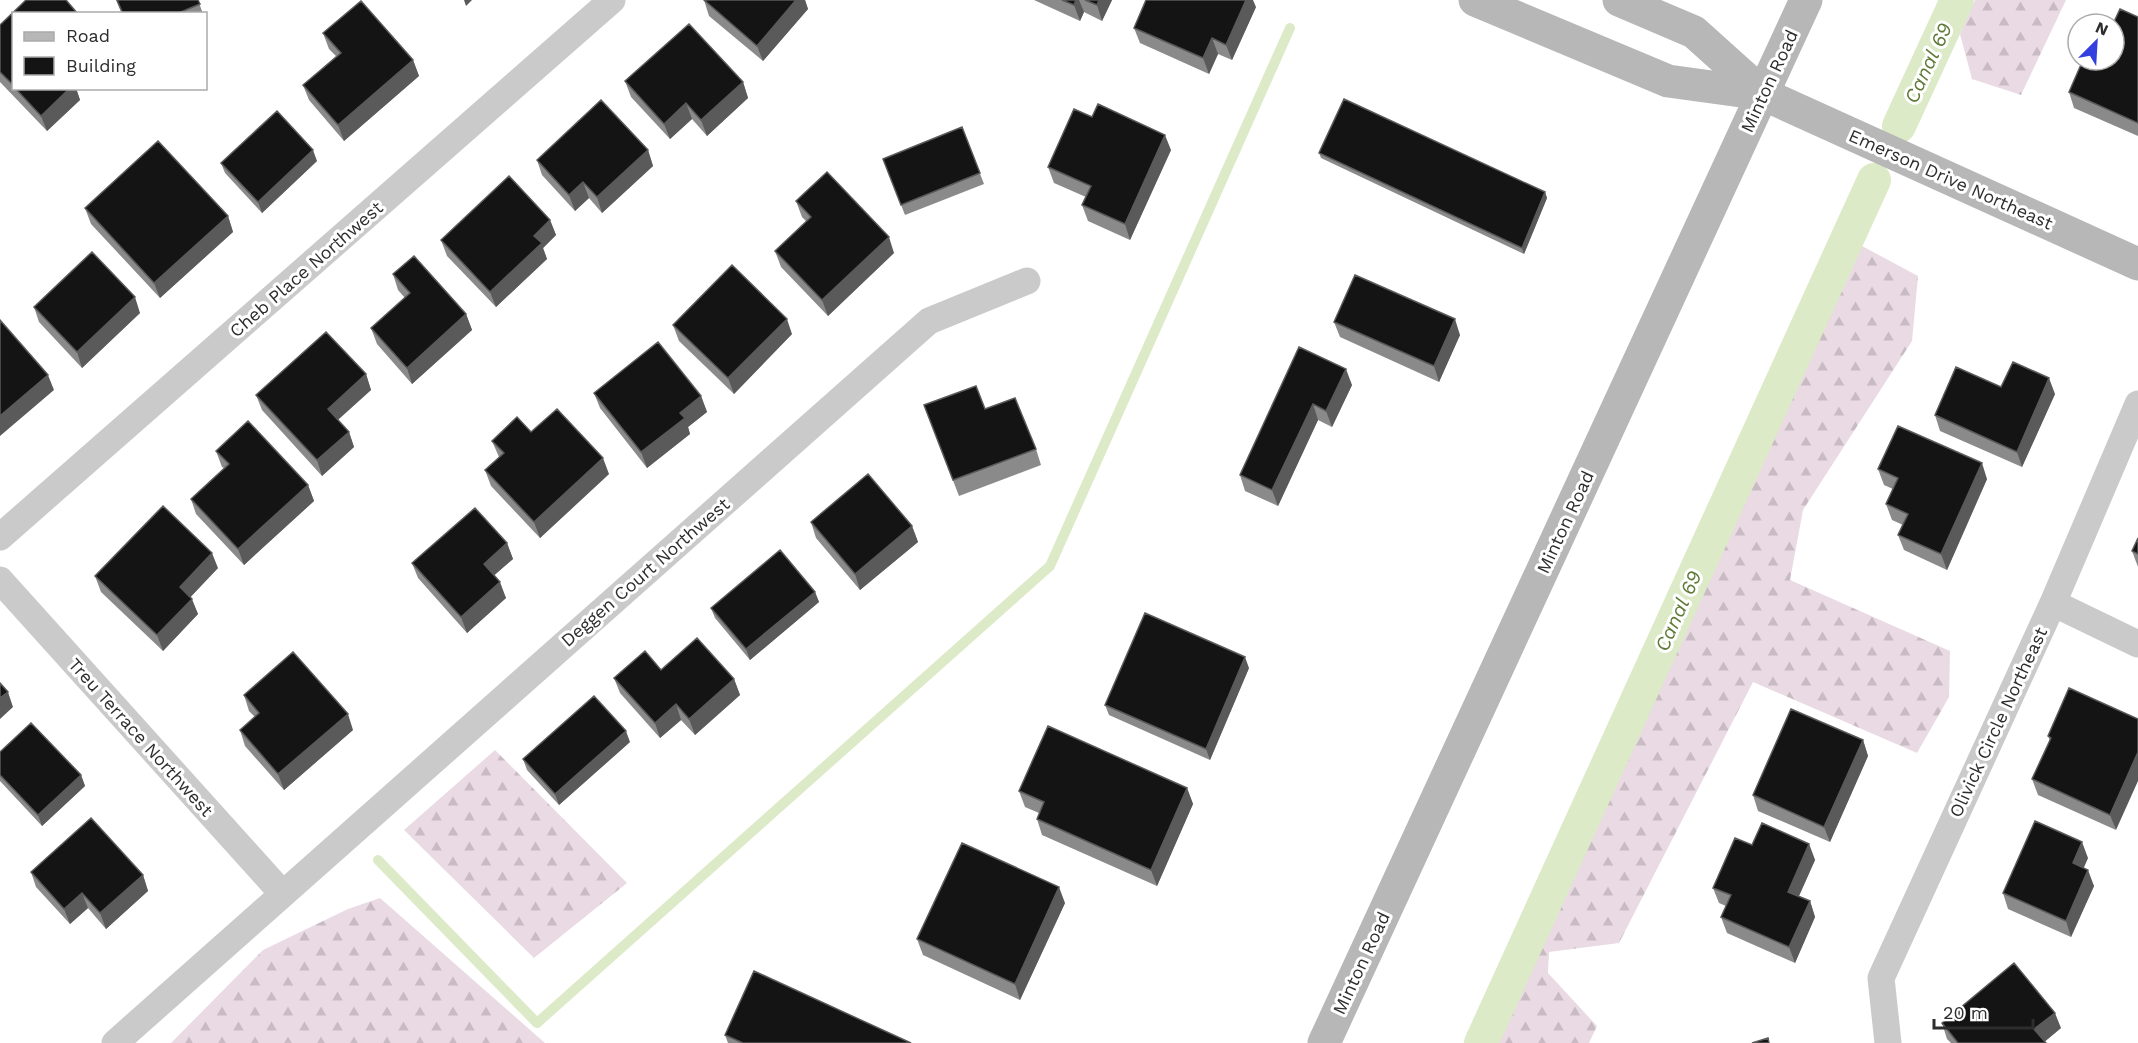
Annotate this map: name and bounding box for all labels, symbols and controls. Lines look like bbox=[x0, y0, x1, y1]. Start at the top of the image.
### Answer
legend bbox=[12, 12, 207, 90]
north arrow bbox=[2066, 12, 2126, 72]
text: N bbox=[2093, 18, 2111, 40]
water label: Canal 69 bbox=[1899, 19, 1957, 107]
text: Road bbox=[66, 25, 110, 46]
street label: Minton Road bbox=[1736, 26, 1802, 136]
text: Building bbox=[66, 55, 136, 76]
street label: Emerson Drive Northeast bbox=[1846, 124, 2057, 234]
street label: Cheb Place Northwest bbox=[225, 196, 387, 341]
street label: Minton Road bbox=[1532, 467, 1598, 577]
street label: Deggen Court Northwest bbox=[556, 493, 734, 651]
water label: Canal 69 bbox=[1650, 567, 1706, 655]
street label: Olivick Circle Northeast bbox=[1945, 623, 2051, 820]
street label: Treu Terrace Northwest bbox=[64, 654, 218, 821]
street label: Minton Road bbox=[1328, 908, 1394, 1018]
scale bar bbox=[1934, 992, 2033, 1030]
text: 20 m bbox=[1943, 1002, 1988, 1023]

